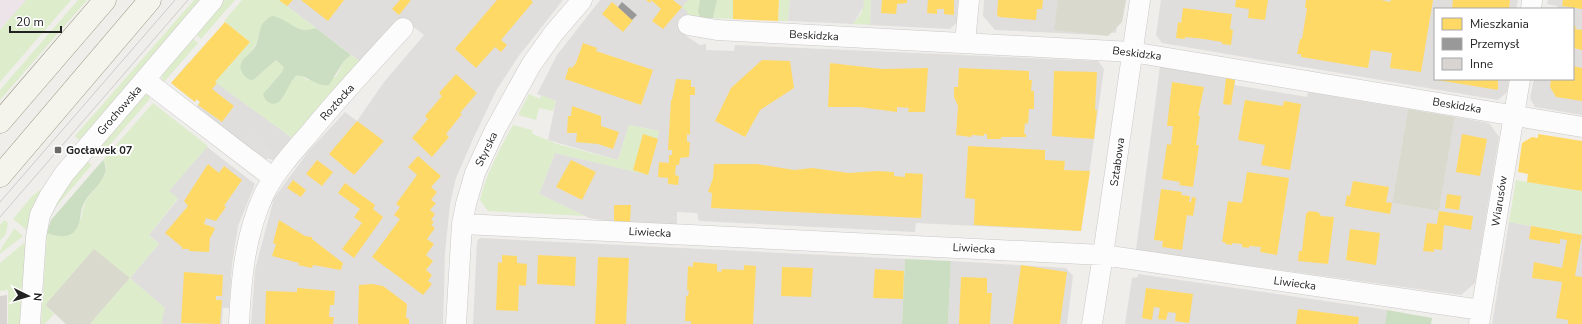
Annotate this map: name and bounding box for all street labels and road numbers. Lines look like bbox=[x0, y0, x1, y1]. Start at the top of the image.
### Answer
street label: Beskidzka bbox=[789, 27, 839, 44]
street label: Beskidzka bbox=[1111, 43, 1163, 64]
street label: Roztocka bbox=[317, 81, 358, 124]
street label: Grochowska bbox=[94, 82, 145, 138]
street label: Beskidzka bbox=[1431, 94, 1483, 117]
street label: Styrska bbox=[472, 129, 501, 169]
street label: Sztabowa bbox=[1107, 137, 1128, 187]
street label: Wiarusów bbox=[1488, 175, 1511, 228]
street label: Liwiecka bbox=[628, 224, 672, 241]
street label: Liwiecka bbox=[952, 240, 996, 257]
street label: Liwiecka bbox=[1273, 273, 1317, 294]

